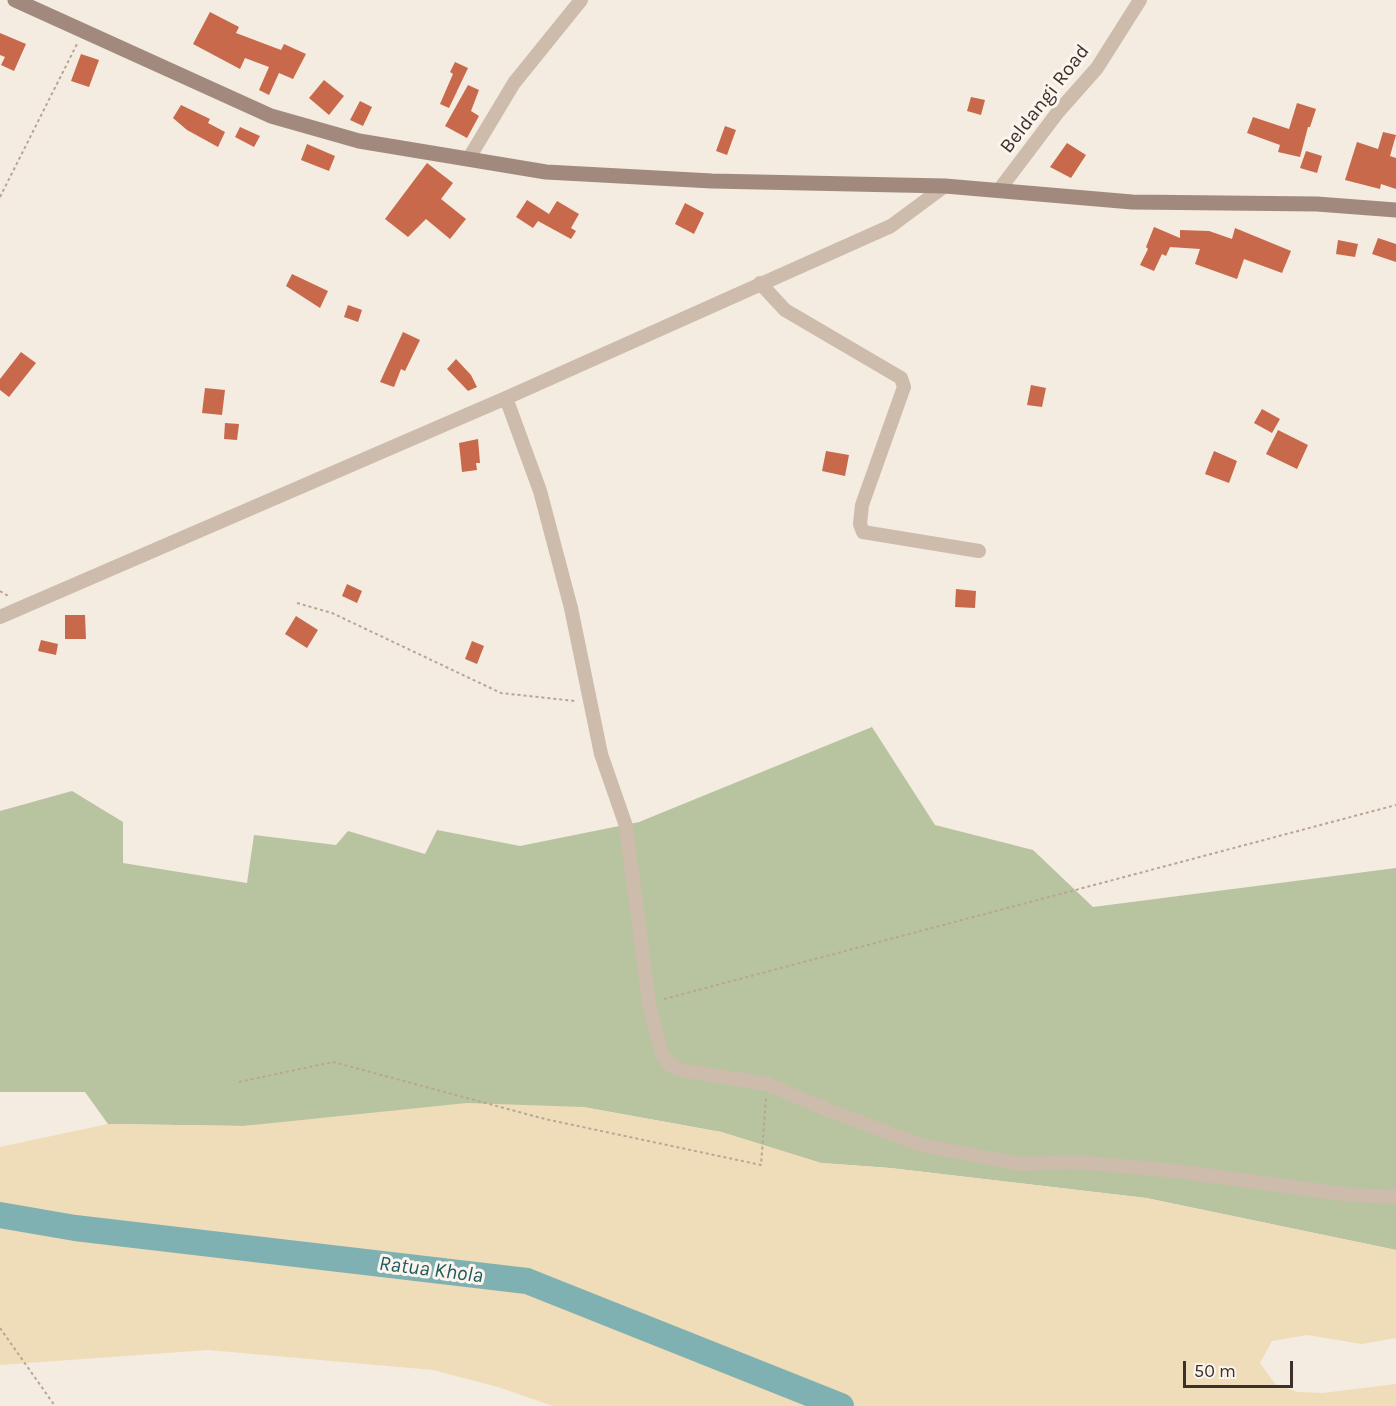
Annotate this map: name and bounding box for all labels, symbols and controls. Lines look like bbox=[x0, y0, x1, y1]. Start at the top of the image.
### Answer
street label: Beldangi Road bbox=[995, 40, 1095, 158]
water label: Ratua Khola bbox=[377, 1251, 485, 1289]
scale bar bbox=[1186, 1349, 1296, 1387]
text: 50 m bbox=[1194, 1360, 1236, 1382]

